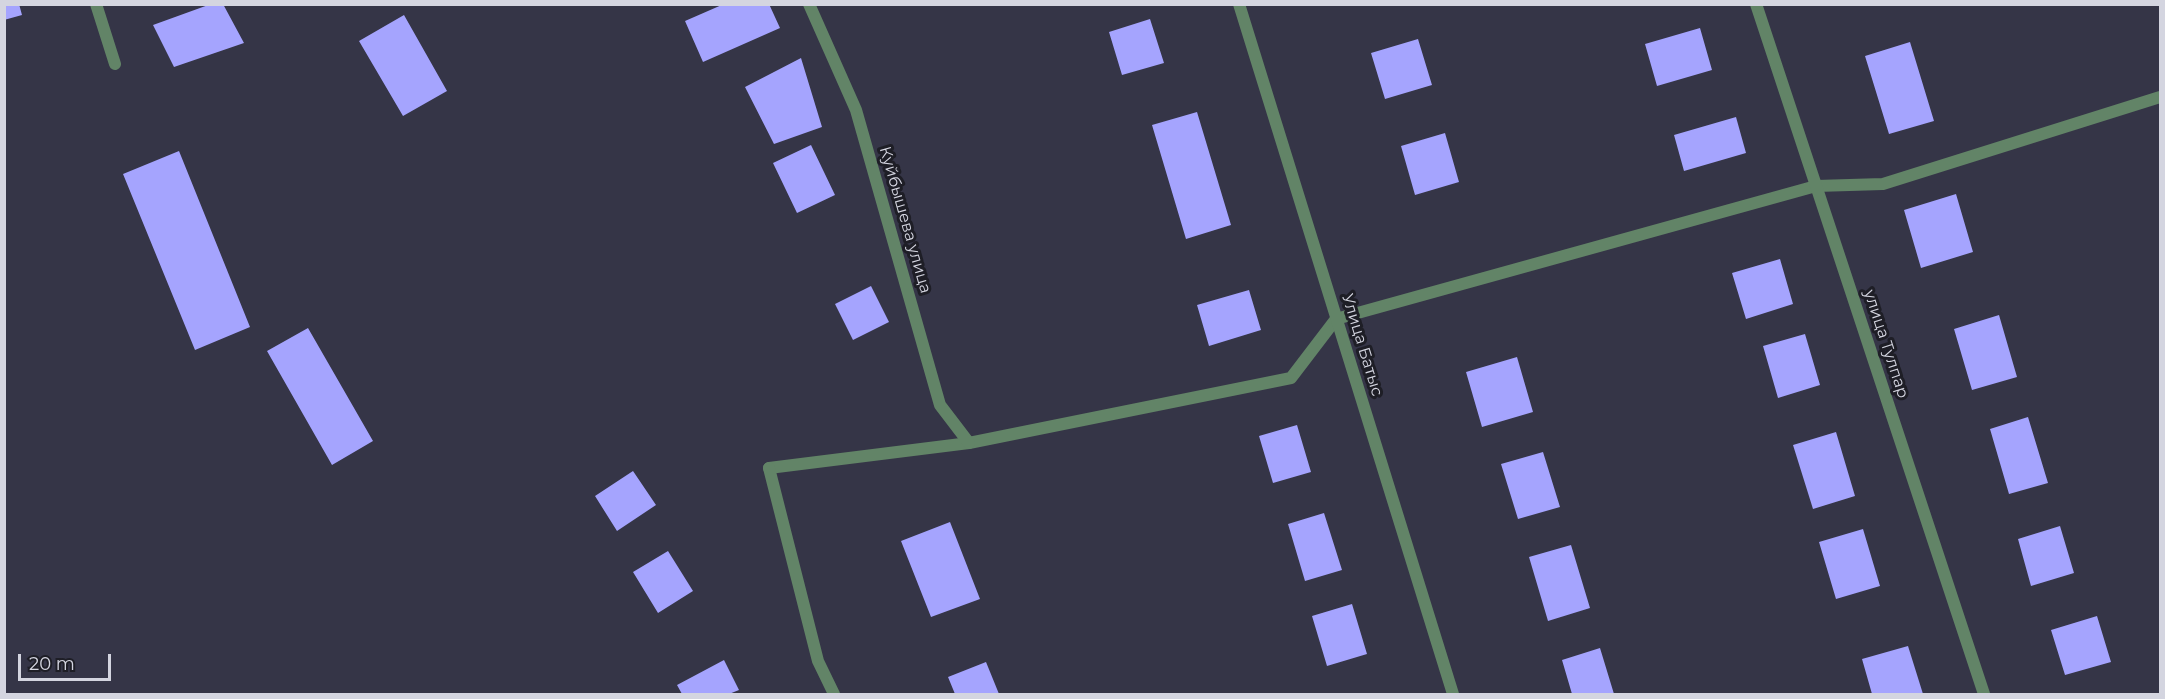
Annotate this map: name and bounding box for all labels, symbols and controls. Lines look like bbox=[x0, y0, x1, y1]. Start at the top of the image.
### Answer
street label: Куйбышева улица bbox=[875, 144, 935, 296]
street label: улица Тулпар bbox=[1859, 287, 1913, 401]
street label: Улица Батыс bbox=[1337, 292, 1387, 398]
scale bar bbox=[21, 642, 114, 680]
text: 20 m bbox=[29, 653, 75, 675]

